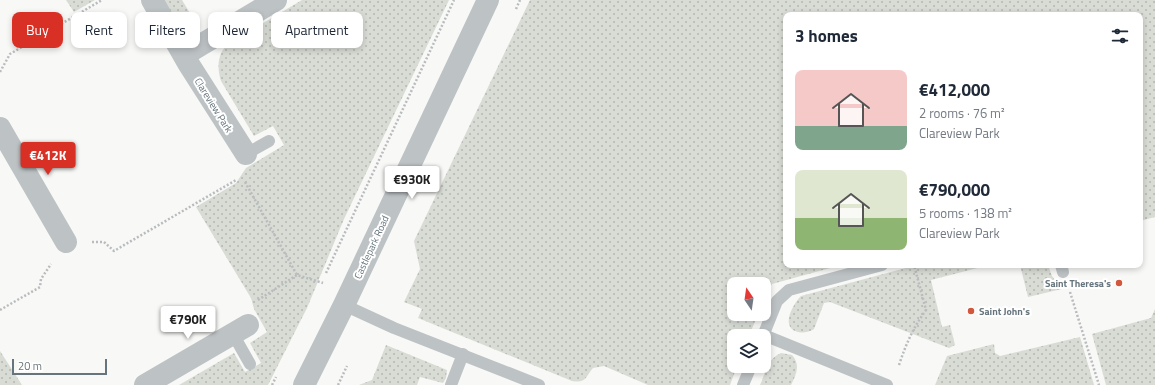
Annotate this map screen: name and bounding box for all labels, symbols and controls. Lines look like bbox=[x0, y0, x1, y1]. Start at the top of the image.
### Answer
chip: Buy bbox=[12, 12, 63, 48]
chip: Rent bbox=[71, 12, 127, 48]
chip: Filters bbox=[135, 12, 200, 48]
chip: New bbox=[208, 12, 263, 48]
chip: Apartment bbox=[271, 12, 363, 48]
text: 3 homes bbox=[795, 23, 858, 49]
icon: filters bbox=[1109, 25, 1131, 47]
street label: Clareview Park bbox=[191, 75, 236, 136]
text: €412,000 bbox=[919, 77, 990, 103]
icon: home bbox=[827, 86, 875, 134]
text: 2 rooms · 76 m² bbox=[919, 103, 1005, 123]
text: Clareview Park bbox=[919, 123, 1000, 143]
pin: €412K bbox=[20, 142, 76, 176]
text: €412K bbox=[30, 145, 66, 165]
pin: €930K bbox=[384, 166, 440, 200]
text: €930K bbox=[394, 169, 430, 189]
text: €790,000 bbox=[919, 177, 990, 203]
icon: home bbox=[827, 186, 875, 234]
text: 5 rooms · 138 m² bbox=[919, 203, 1012, 223]
street label: Castlepark Road bbox=[350, 213, 393, 281]
text: Clareview Park bbox=[919, 223, 1000, 243]
place label: Saint Theresa's bbox=[1045, 276, 1111, 291]
north arrow bbox=[727, 277, 771, 321]
map controls bbox=[727, 277, 771, 373]
marker: Saint Theresa's bbox=[1114, 278, 1124, 288]
place label: Saint John's bbox=[979, 304, 1030, 319]
pin: €790K bbox=[160, 306, 216, 340]
marker: Saint John's bbox=[966, 306, 976, 316]
text: €790K bbox=[170, 309, 206, 329]
button: layers bbox=[727, 329, 771, 373]
scale bar bbox=[12, 357, 107, 376]
text: 20 m bbox=[18, 358, 42, 374]

